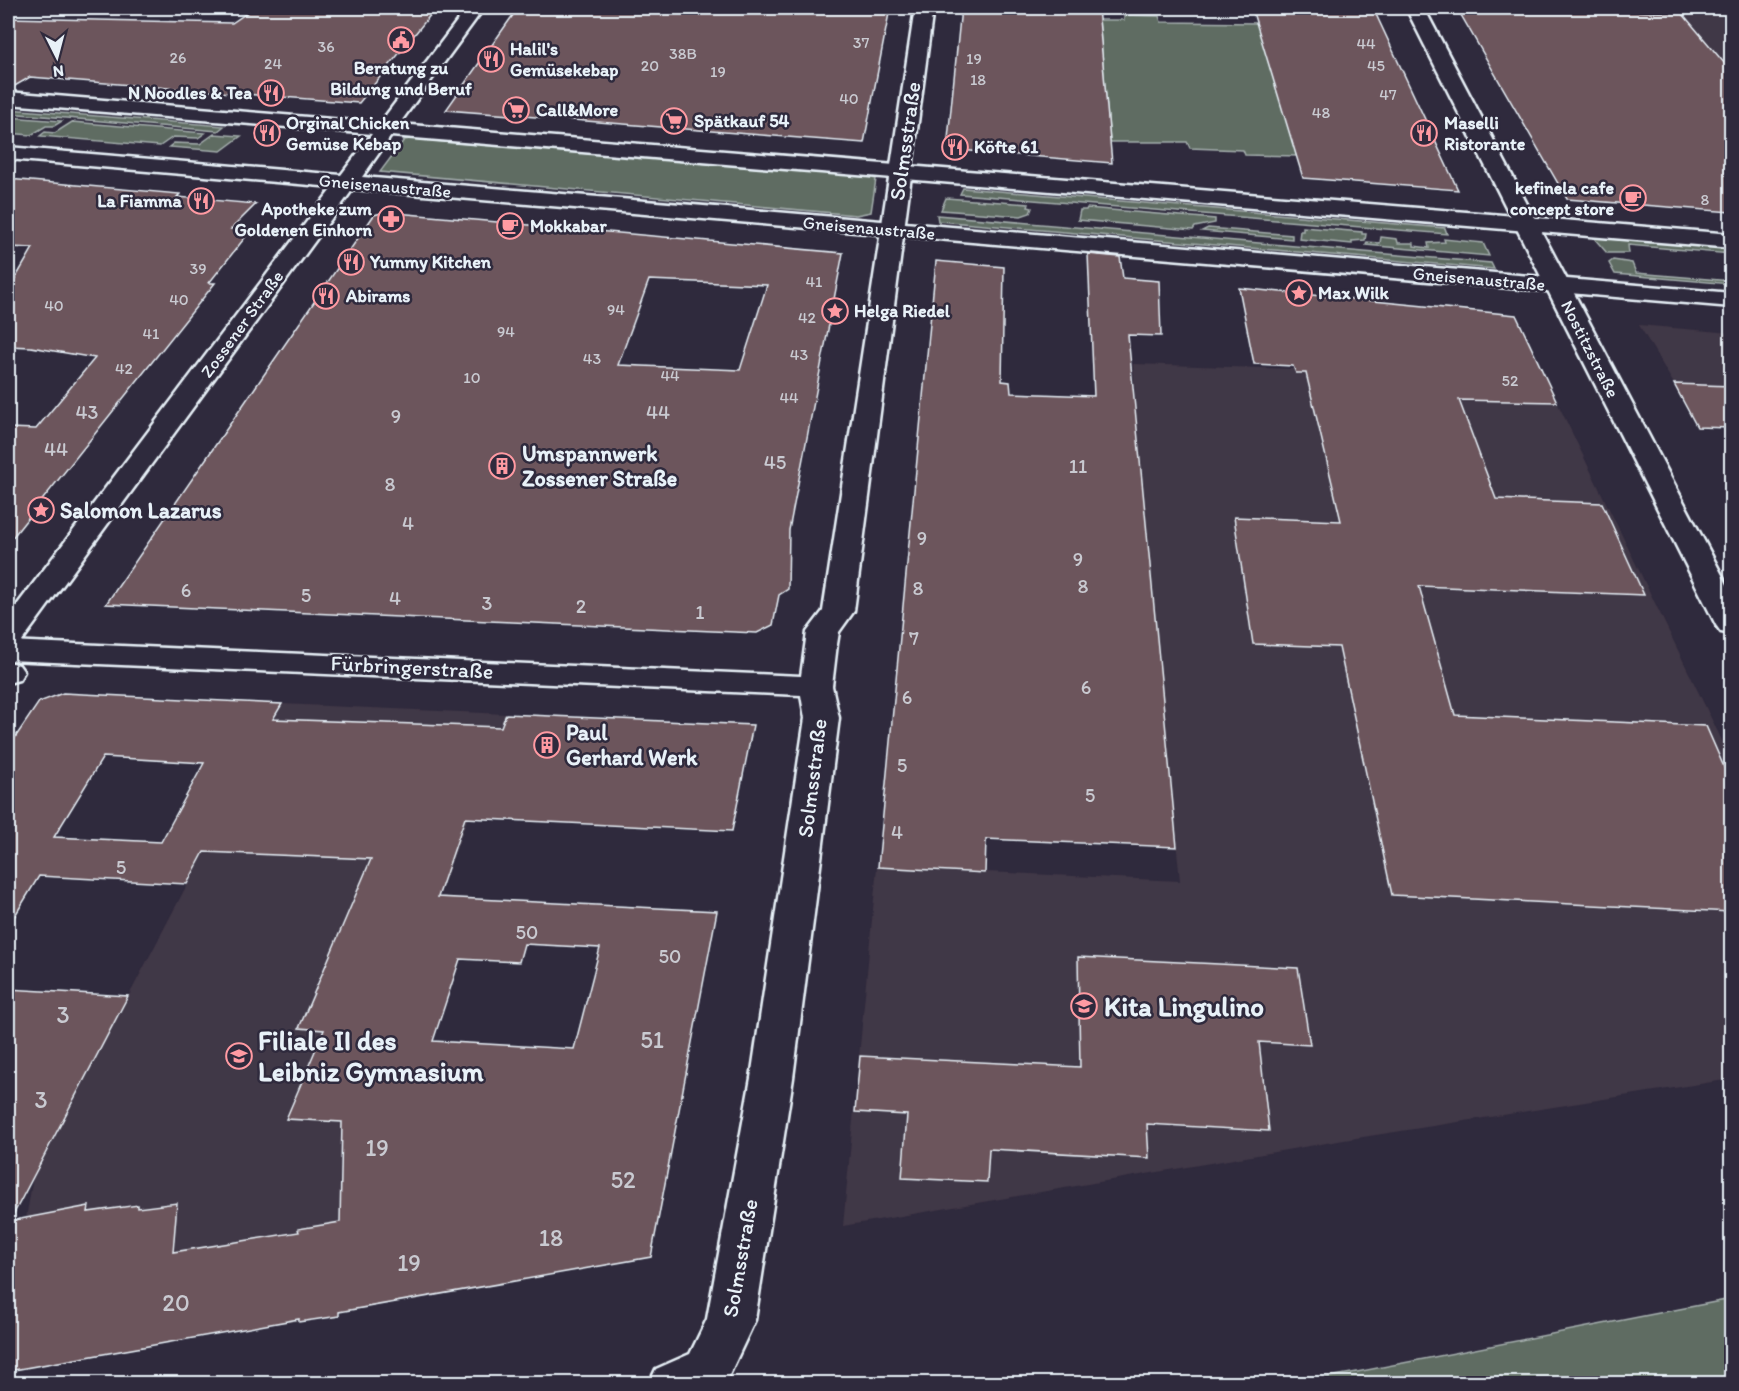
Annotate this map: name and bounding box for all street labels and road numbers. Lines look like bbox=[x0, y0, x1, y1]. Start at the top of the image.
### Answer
street label: Solmsstraße bbox=[883, 80, 927, 202]
street label: Gneisenaustraße bbox=[318, 169, 452, 203]
street label: Gneisenaustraße bbox=[802, 211, 936, 245]
street label: Gneisenaustraße bbox=[1412, 262, 1546, 296]
street label: Zossener Straße bbox=[196, 266, 288, 382]
street label: Nostitzstraße bbox=[1556, 296, 1624, 402]
street label: Fürbringerstraße bbox=[330, 649, 494, 685]
street label: Solmsstraße bbox=[791, 717, 833, 839]
street label: Solmsstraße bbox=[716, 1197, 764, 1319]

